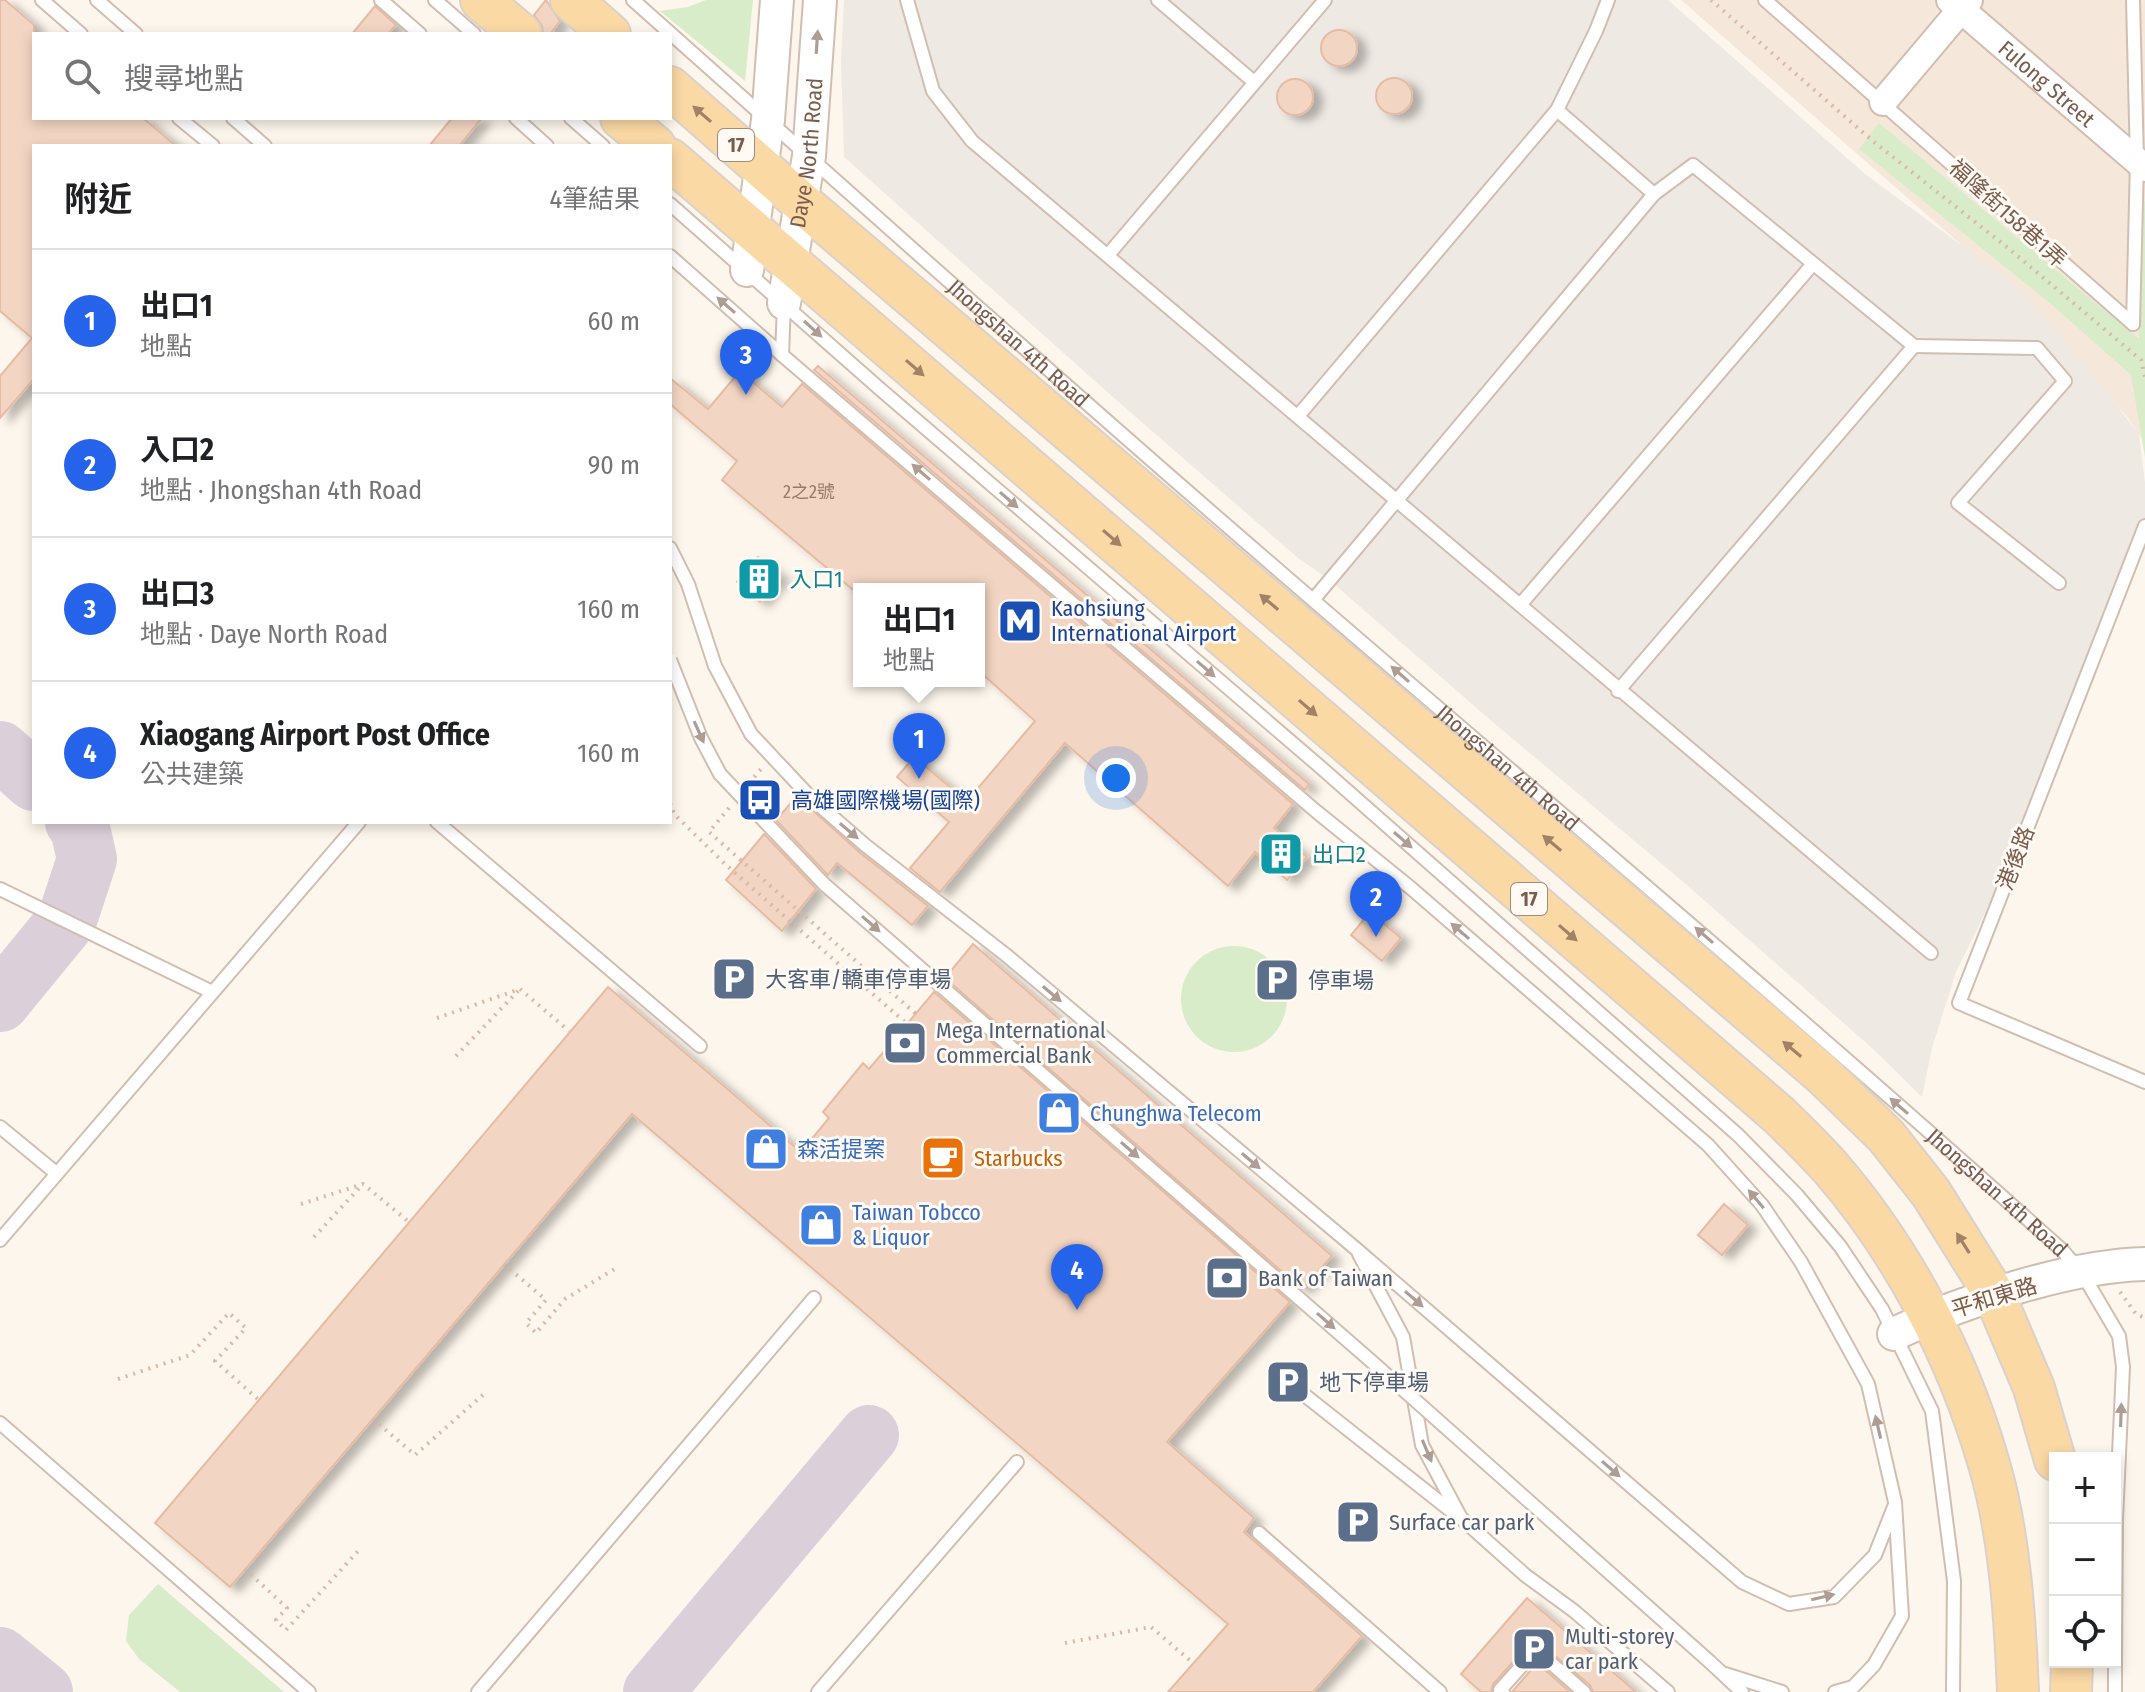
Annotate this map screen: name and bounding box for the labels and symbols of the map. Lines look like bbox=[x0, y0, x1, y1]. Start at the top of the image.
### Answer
one-way arrow bbox=[811, 29, 824, 54]
street label: Fulong Street bbox=[1993, 35, 2101, 133]
street label: Daye North Road bbox=[784, 77, 828, 230]
one-way arrow bbox=[692, 106, 711, 124]
road number: 17 bbox=[718, 129, 754, 161]
street label: 福隆街158巷1弄 bbox=[1944, 154, 2072, 273]
street label: Jhongshan 4th Road bbox=[942, 274, 1094, 413]
one-way arrow bbox=[717, 297, 737, 314]
one-way arrow bbox=[804, 319, 823, 337]
pin: 3 bbox=[720, 329, 772, 395]
one-way arrow bbox=[905, 359, 925, 376]
one-way arrow bbox=[911, 464, 931, 481]
house number: 2之2號 bbox=[783, 481, 835, 503]
one-way arrow bbox=[999, 491, 1019, 508]
one-way arrow bbox=[1101, 529, 1121, 546]
building icon: 入口1 bbox=[735, 555, 783, 603]
place label: 入口1 bbox=[790, 566, 843, 593]
one-way arrow bbox=[1260, 594, 1280, 611]
place label: Kaohsiung International Airport bbox=[1051, 595, 1237, 647]
metro station icon: Kaohsiung International Airport bbox=[996, 597, 1044, 645]
one-way arrow bbox=[1196, 660, 1216, 677]
one-way arrow bbox=[1390, 666, 1410, 683]
one-way arrow bbox=[1298, 699, 1318, 716]
street label: Jhongshan 4th Road bbox=[1431, 699, 1585, 837]
pin: 1 bbox=[893, 713, 945, 779]
one-way arrow bbox=[692, 720, 706, 744]
your location bbox=[1096, 758, 1136, 798]
bus stop icon: 高雄國際機場(國際) bbox=[736, 776, 784, 824]
place label: 高雄國際機場(國際) bbox=[791, 787, 980, 814]
one-way arrow bbox=[839, 822, 859, 840]
street label: 港後路 bbox=[1991, 823, 2040, 894]
building icon: 出口2 bbox=[1257, 830, 1305, 878]
one-way arrow bbox=[1393, 830, 1412, 848]
one-way arrow bbox=[1542, 835, 1562, 853]
place label: 出口2 bbox=[1312, 841, 1366, 868]
pin: 2 bbox=[1350, 871, 1402, 937]
road number: 17 bbox=[1511, 883, 1547, 915]
one-way arrow bbox=[861, 915, 881, 932]
one-way arrow bbox=[1451, 922, 1470, 940]
one-way arrow bbox=[1558, 924, 1578, 941]
one-way arrow bbox=[1694, 926, 1713, 944]
parking icon: 大客車/轎車停車場 bbox=[710, 955, 758, 1003]
parking icon: 停車場 bbox=[1253, 956, 1301, 1004]
place label: 大客車/轎車停車場 bbox=[765, 966, 951, 993]
place label: 停車場 bbox=[1308, 967, 1374, 994]
one-way arrow bbox=[1042, 985, 1062, 1002]
place label: Mega International Commercial Bank bbox=[936, 1017, 1106, 1069]
bank icon: Mega International Commercial Bank bbox=[881, 1019, 929, 1067]
one-way arrow bbox=[1783, 1041, 1803, 1058]
shop icon: Chunghwa Telecom bbox=[1035, 1089, 1083, 1137]
one-way arrow bbox=[1890, 1098, 1910, 1115]
place label: Chunghwa Telecom bbox=[1090, 1100, 1262, 1127]
street label: Jhongshan 4th Road bbox=[1921, 1123, 2073, 1263]
shop icon: 森活提案 bbox=[742, 1125, 790, 1173]
cafe icon: Starbucks bbox=[919, 1134, 967, 1182]
place label: 森活提案 bbox=[797, 1136, 885, 1163]
one-way arrow bbox=[1120, 1141, 1140, 1158]
place label: Starbucks bbox=[974, 1145, 1063, 1172]
one-way arrow bbox=[1241, 1152, 1261, 1169]
one-way arrow bbox=[1748, 1190, 1765, 1210]
place label: Taiwan Tobcco & Liquor bbox=[852, 1199, 981, 1251]
shop icon: Taiwan Tobcco & Liquor bbox=[797, 1201, 845, 1249]
one-way arrow bbox=[1956, 1232, 1970, 1254]
pin: 4 bbox=[1051, 1244, 1103, 1310]
bank icon: Bank of Taiwan bbox=[1203, 1254, 1251, 1302]
place label: Bank of Taiwan bbox=[1258, 1265, 1393, 1292]
street label: 平和東路 bbox=[1948, 1272, 2040, 1323]
one-way arrow bbox=[1404, 1290, 1424, 1307]
one-way arrow bbox=[1315, 1312, 1335, 1329]
parking icon: 地下停車場 bbox=[1264, 1358, 1312, 1406]
place label: 地下停車場 bbox=[1319, 1369, 1429, 1396]
one-way arrow bbox=[2114, 1402, 2127, 1427]
one-way arrow bbox=[1871, 1414, 1883, 1439]
one-way arrow bbox=[1420, 1439, 1433, 1463]
one-way arrow bbox=[1600, 1460, 1620, 1477]
parking icon: Surface car park bbox=[1334, 1498, 1382, 1546]
place label: Surface car park bbox=[1389, 1509, 1535, 1536]
one-way arrow bbox=[1811, 1590, 1836, 1603]
place label: Multi-storey car park bbox=[1565, 1623, 1674, 1675]
parking icon: Multi-storey car park bbox=[1510, 1625, 1558, 1673]

